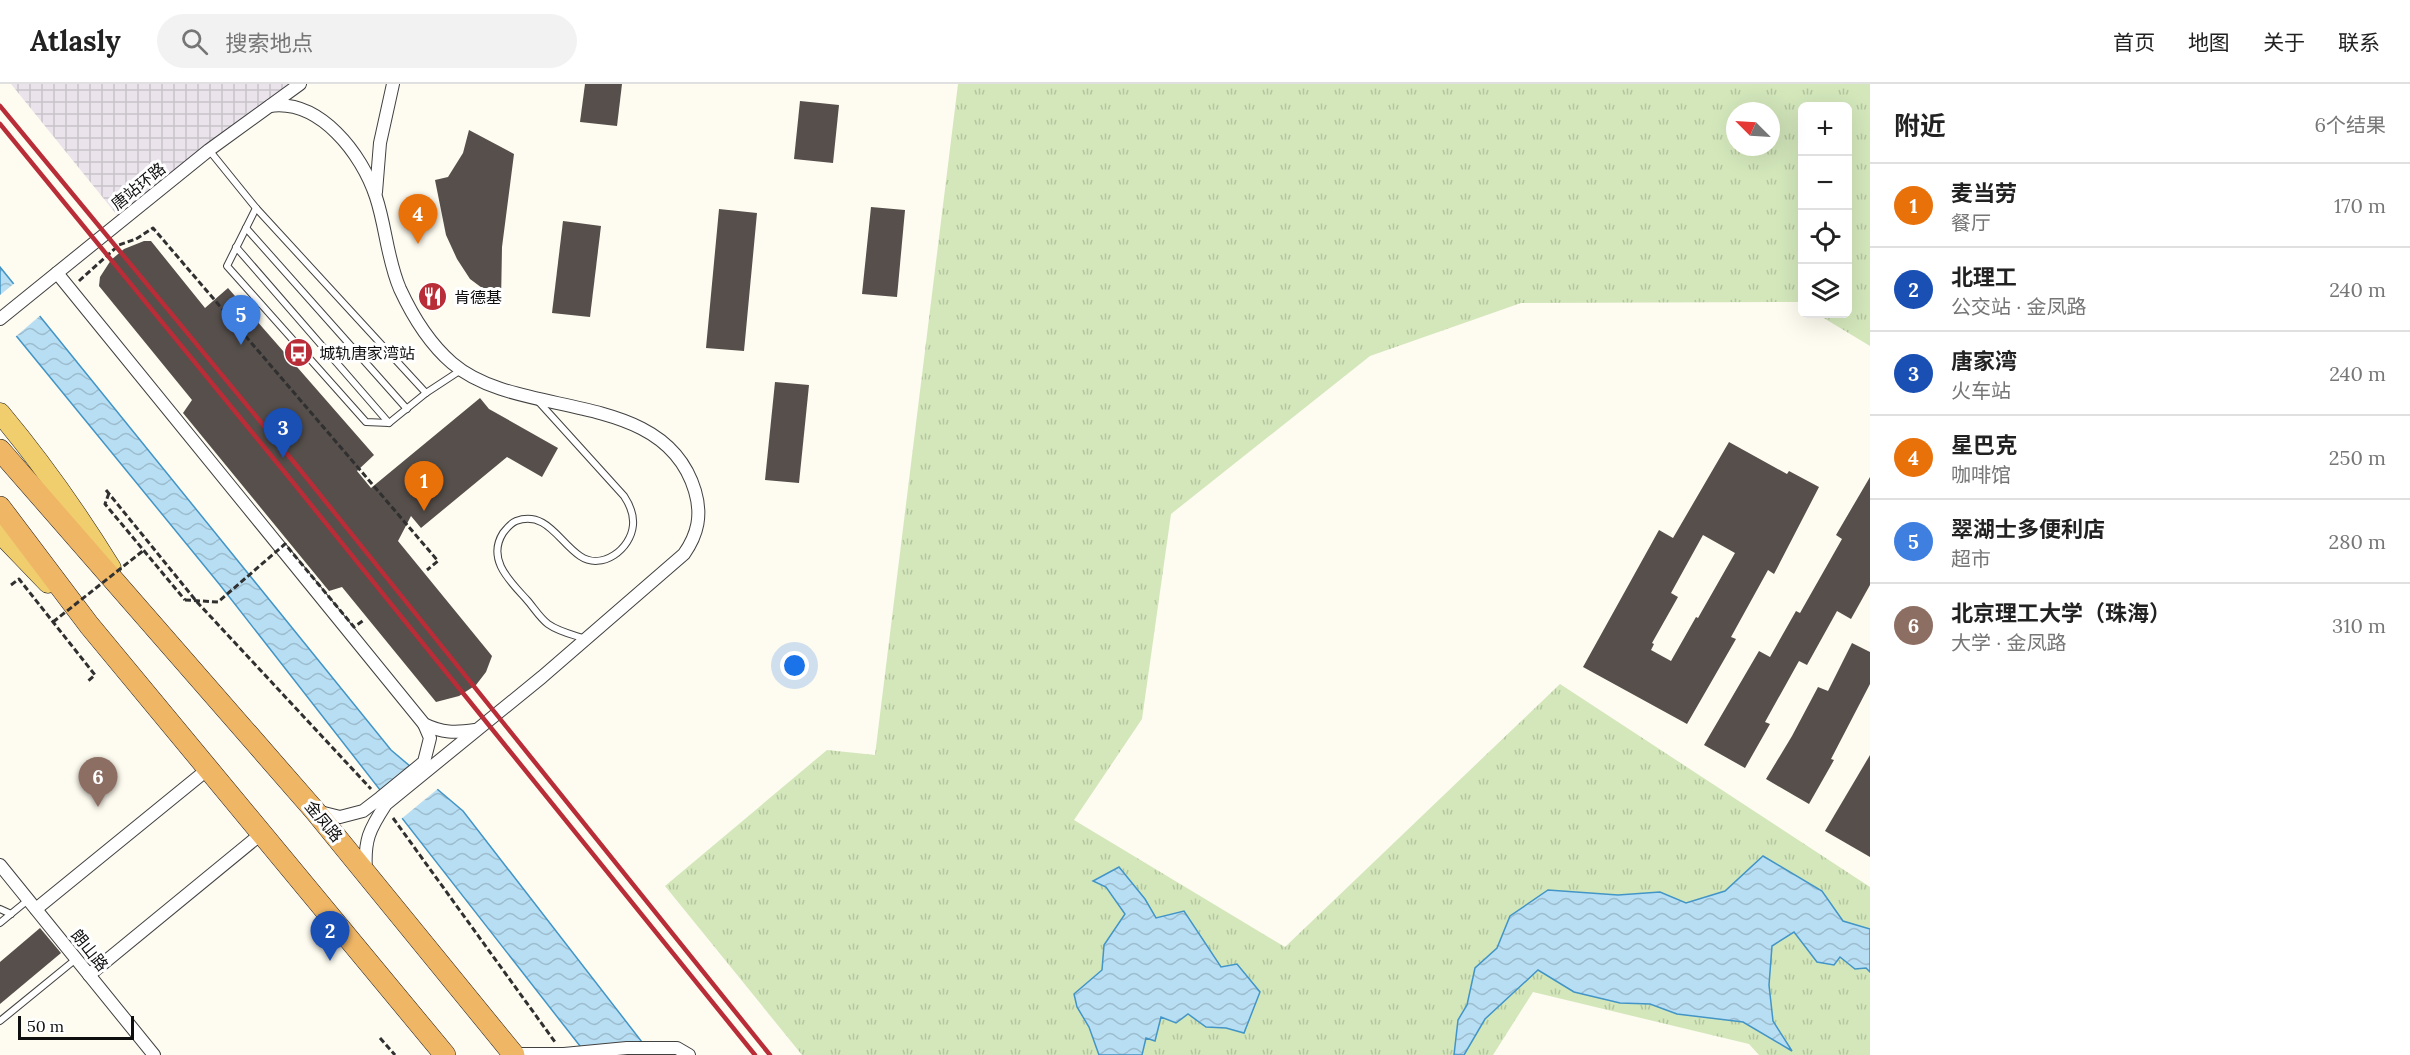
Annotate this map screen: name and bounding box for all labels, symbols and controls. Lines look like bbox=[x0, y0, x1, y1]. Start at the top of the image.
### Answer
search box bbox=[157, 14, 577, 68]
text: Atlasly bbox=[30, 23, 121, 59]
icon: search bbox=[178, 25, 211, 58]
text: 搜索地点 bbox=[226, 29, 314, 57]
text: 首页 bbox=[2113, 29, 2155, 56]
text: 地图 bbox=[2188, 29, 2230, 56]
text: 关于 bbox=[2263, 29, 2305, 56]
text: 联系 bbox=[2338, 29, 2380, 56]
north arrow bbox=[1726, 102, 1780, 156]
map controls bbox=[1798, 102, 1852, 318]
button: + bbox=[1798, 102, 1852, 156]
text: 附近 bbox=[1894, 109, 1946, 142]
text: 6个结果 bbox=[2314, 112, 2386, 137]
button: − bbox=[1798, 156, 1852, 210]
street label: 唐站环路 bbox=[107, 158, 169, 214]
text: 麦当劳 bbox=[1951, 179, 2017, 207]
text: 1 bbox=[1909, 193, 1918, 218]
text: 170 m bbox=[2334, 193, 2386, 218]
pin: 4 bbox=[398, 194, 438, 244]
button: locate bbox=[1798, 210, 1852, 264]
text: 餐厅 bbox=[1951, 210, 1991, 235]
text: 北理工 bbox=[1951, 263, 2017, 291]
button: layers bbox=[1798, 264, 1852, 318]
text: 2 bbox=[1908, 277, 1919, 302]
text: 240 m bbox=[2329, 277, 2386, 302]
restaurant icon: 肯德基 bbox=[417, 281, 449, 313]
place label: 肯德基 bbox=[454, 287, 502, 307]
text: 公交站 · 金凤路 bbox=[1951, 294, 2087, 319]
pin: 5 bbox=[222, 296, 260, 345]
bus stop icon: 城轨唐家湾站 bbox=[282, 337, 314, 369]
place label: 城轨唐家湾站 bbox=[319, 343, 415, 363]
text: 唐家湾 bbox=[1951, 347, 2017, 375]
text: 3 bbox=[1908, 361, 1919, 386]
text: 240 m bbox=[2329, 361, 2386, 386]
text: 火车站 bbox=[1951, 378, 2011, 403]
pin: 3 bbox=[264, 408, 302, 458]
text: 星巴克 bbox=[1951, 431, 2017, 459]
text: 4 bbox=[1908, 445, 1919, 470]
text: 250 m bbox=[2329, 445, 2386, 470]
pin: 1 bbox=[404, 462, 444, 511]
text: 咖啡馆 bbox=[1951, 462, 2011, 487]
text: 翠湖士多便利店 bbox=[1951, 515, 2105, 543]
text: 5 bbox=[1908, 529, 1919, 554]
text: 280 m bbox=[2328, 529, 2386, 554]
text: 超市 bbox=[1951, 546, 1991, 571]
text: 北京理工大学（珠海） bbox=[1951, 599, 2171, 627]
text: 6 bbox=[1908, 613, 1919, 638]
text: 310 m bbox=[2332, 613, 2386, 638]
text: 大学 · 金凤路 bbox=[1951, 630, 2067, 655]
your location bbox=[780, 651, 809, 680]
pin: 6 bbox=[78, 758, 118, 807]
street label: 金凤路 bbox=[301, 796, 347, 846]
pin: 2 bbox=[310, 912, 350, 961]
street label: 朗山路 bbox=[67, 925, 113, 975]
scale bar bbox=[18, 1013, 134, 1040]
text: 50 m bbox=[27, 1016, 64, 1036]

